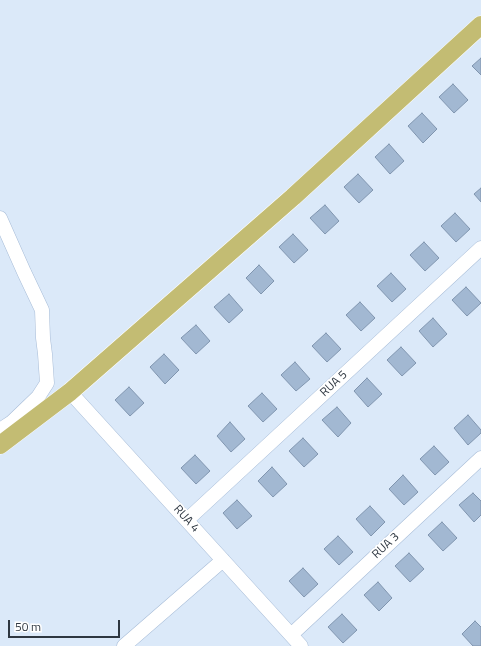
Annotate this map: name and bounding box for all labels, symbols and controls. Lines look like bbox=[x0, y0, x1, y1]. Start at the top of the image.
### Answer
street label: RUA 5 bbox=[318, 368, 350, 400]
street label: RUA 4 bbox=[170, 502, 202, 536]
street label: RUA 3 bbox=[370, 530, 402, 562]
scale bar bbox=[10, 612, 122, 638]
text: 50 m bbox=[15, 617, 41, 636]

